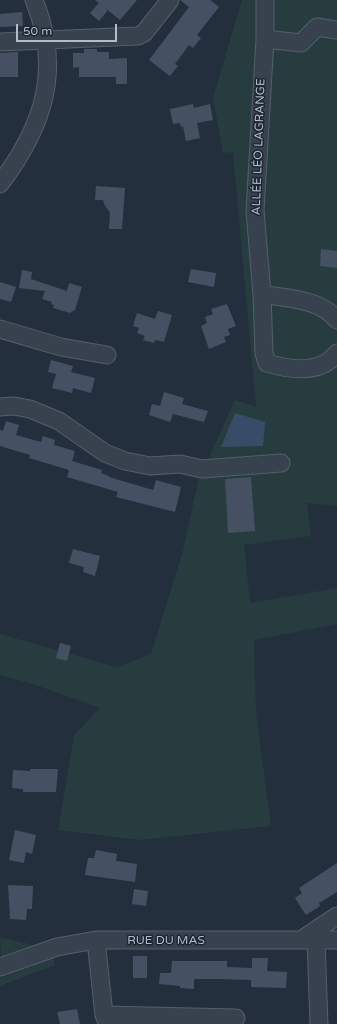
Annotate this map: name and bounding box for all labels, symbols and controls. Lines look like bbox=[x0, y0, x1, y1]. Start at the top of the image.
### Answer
scale bar bbox=[18, 16, 119, 42]
text: 50 m bbox=[23, 24, 52, 38]
street label: ALLÉE LÉO LAGRANGE bbox=[249, 78, 269, 216]
street label: RUE DU MAS bbox=[127, 934, 205, 948]

